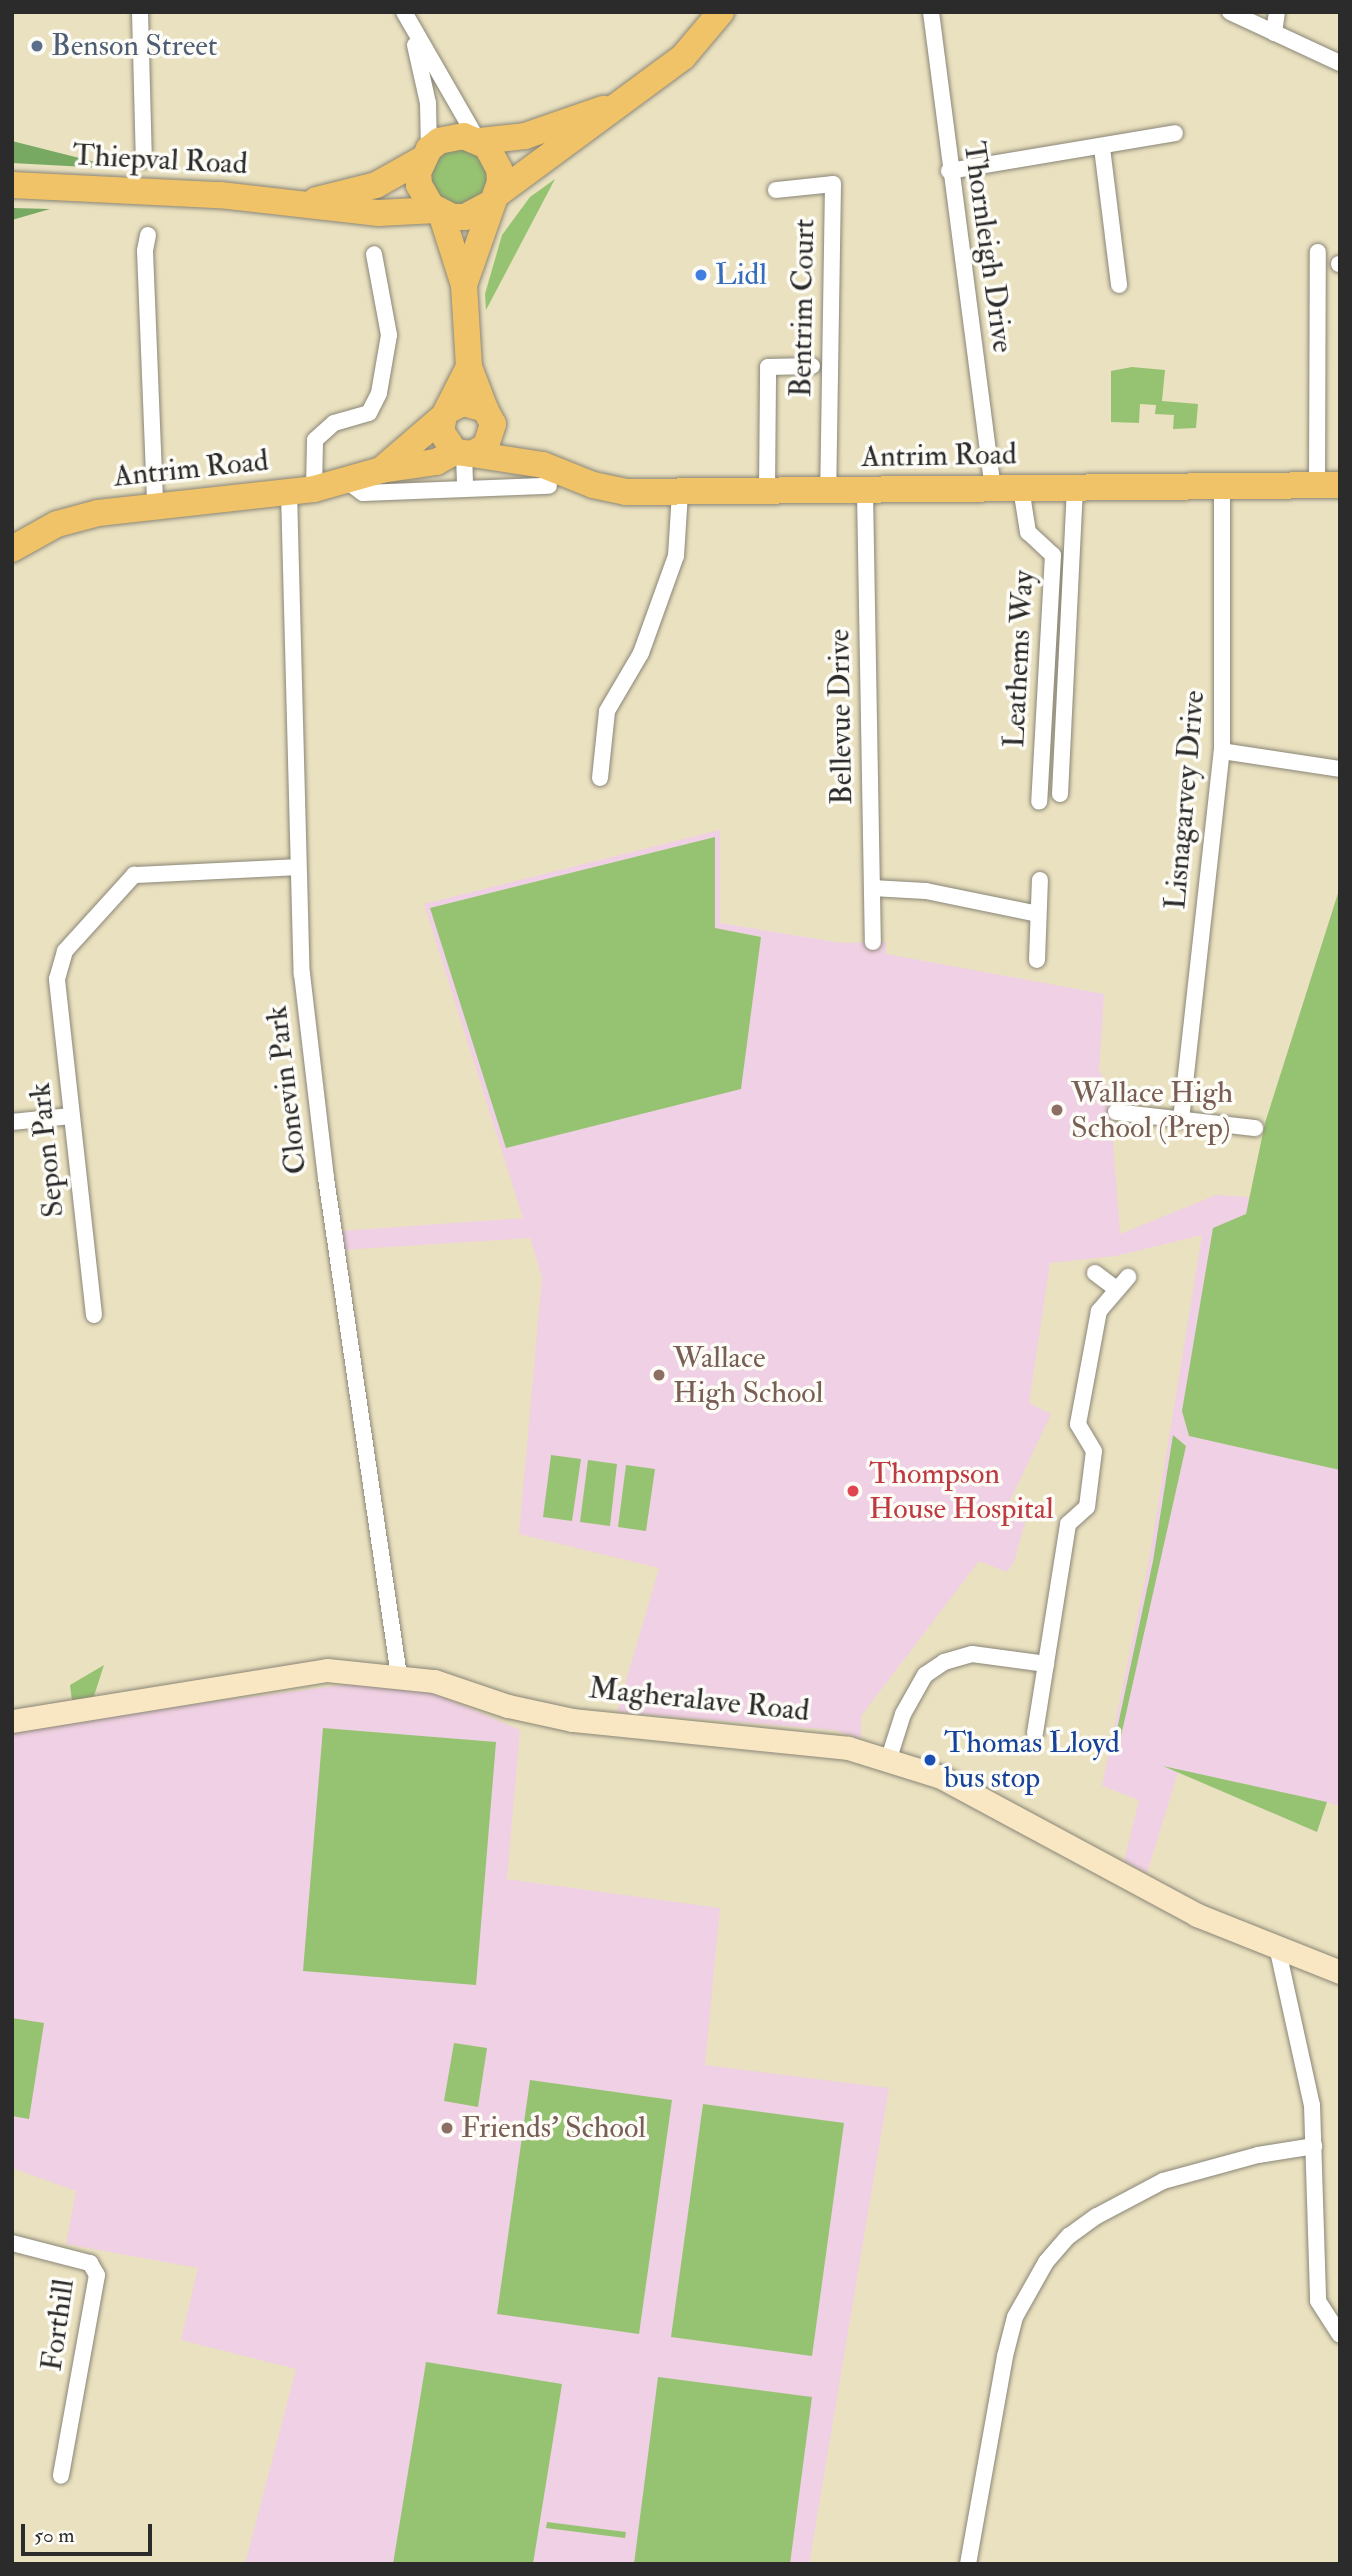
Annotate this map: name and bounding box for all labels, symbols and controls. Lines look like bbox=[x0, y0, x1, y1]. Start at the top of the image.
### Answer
place label: Benson Street bbox=[51, 28, 217, 64]
marker: Benson Street bbox=[29, 38, 45, 54]
street label: Thiepval Road bbox=[72, 137, 248, 183]
street label: Thornleigh Drive bbox=[955, 139, 1021, 355]
street label: Bentrim Court bbox=[783, 218, 823, 398]
place label: Lidl bbox=[715, 257, 767, 293]
marker: Lidl bbox=[693, 267, 709, 283]
street label: Antrim Road bbox=[861, 437, 1017, 475]
street label: Antrim Road bbox=[112, 443, 270, 495]
street label: Leathems Way bbox=[996, 569, 1042, 749]
street label: Bellevue Drive bbox=[821, 629, 861, 805]
street label: Lisnagarvey Drive bbox=[1157, 689, 1213, 911]
street label: Clonevin Park bbox=[259, 1004, 315, 1176]
place label: Wallace High School (Prep) bbox=[1071, 1075, 1233, 1146]
street label: Sepon Park bbox=[22, 1081, 72, 1219]
marker: Wallace High School (Prep) bbox=[1049, 1102, 1065, 1118]
place label: Wallace High School bbox=[673, 1340, 823, 1410]
marker: Wallace High School bbox=[651, 1367, 667, 1383]
place label: Thompson House Hospital bbox=[869, 1456, 1054, 1526]
marker: Thompson House Hospital bbox=[843, 1481, 863, 1501]
street label: Magheralave Road bbox=[587, 1671, 811, 1729]
place label: Thomas Lloyd bus stop bbox=[944, 1725, 1120, 1796]
marker: Thomas Lloyd bus stop bbox=[922, 1752, 938, 1768]
place label: Friends' School bbox=[461, 2110, 646, 2146]
marker: Friends' School bbox=[439, 2120, 455, 2136]
street label: Forthill bbox=[34, 2277, 82, 2373]
scale bar bbox=[24, 2510, 156, 2554]
text: 50 m bbox=[34, 2522, 75, 2549]

